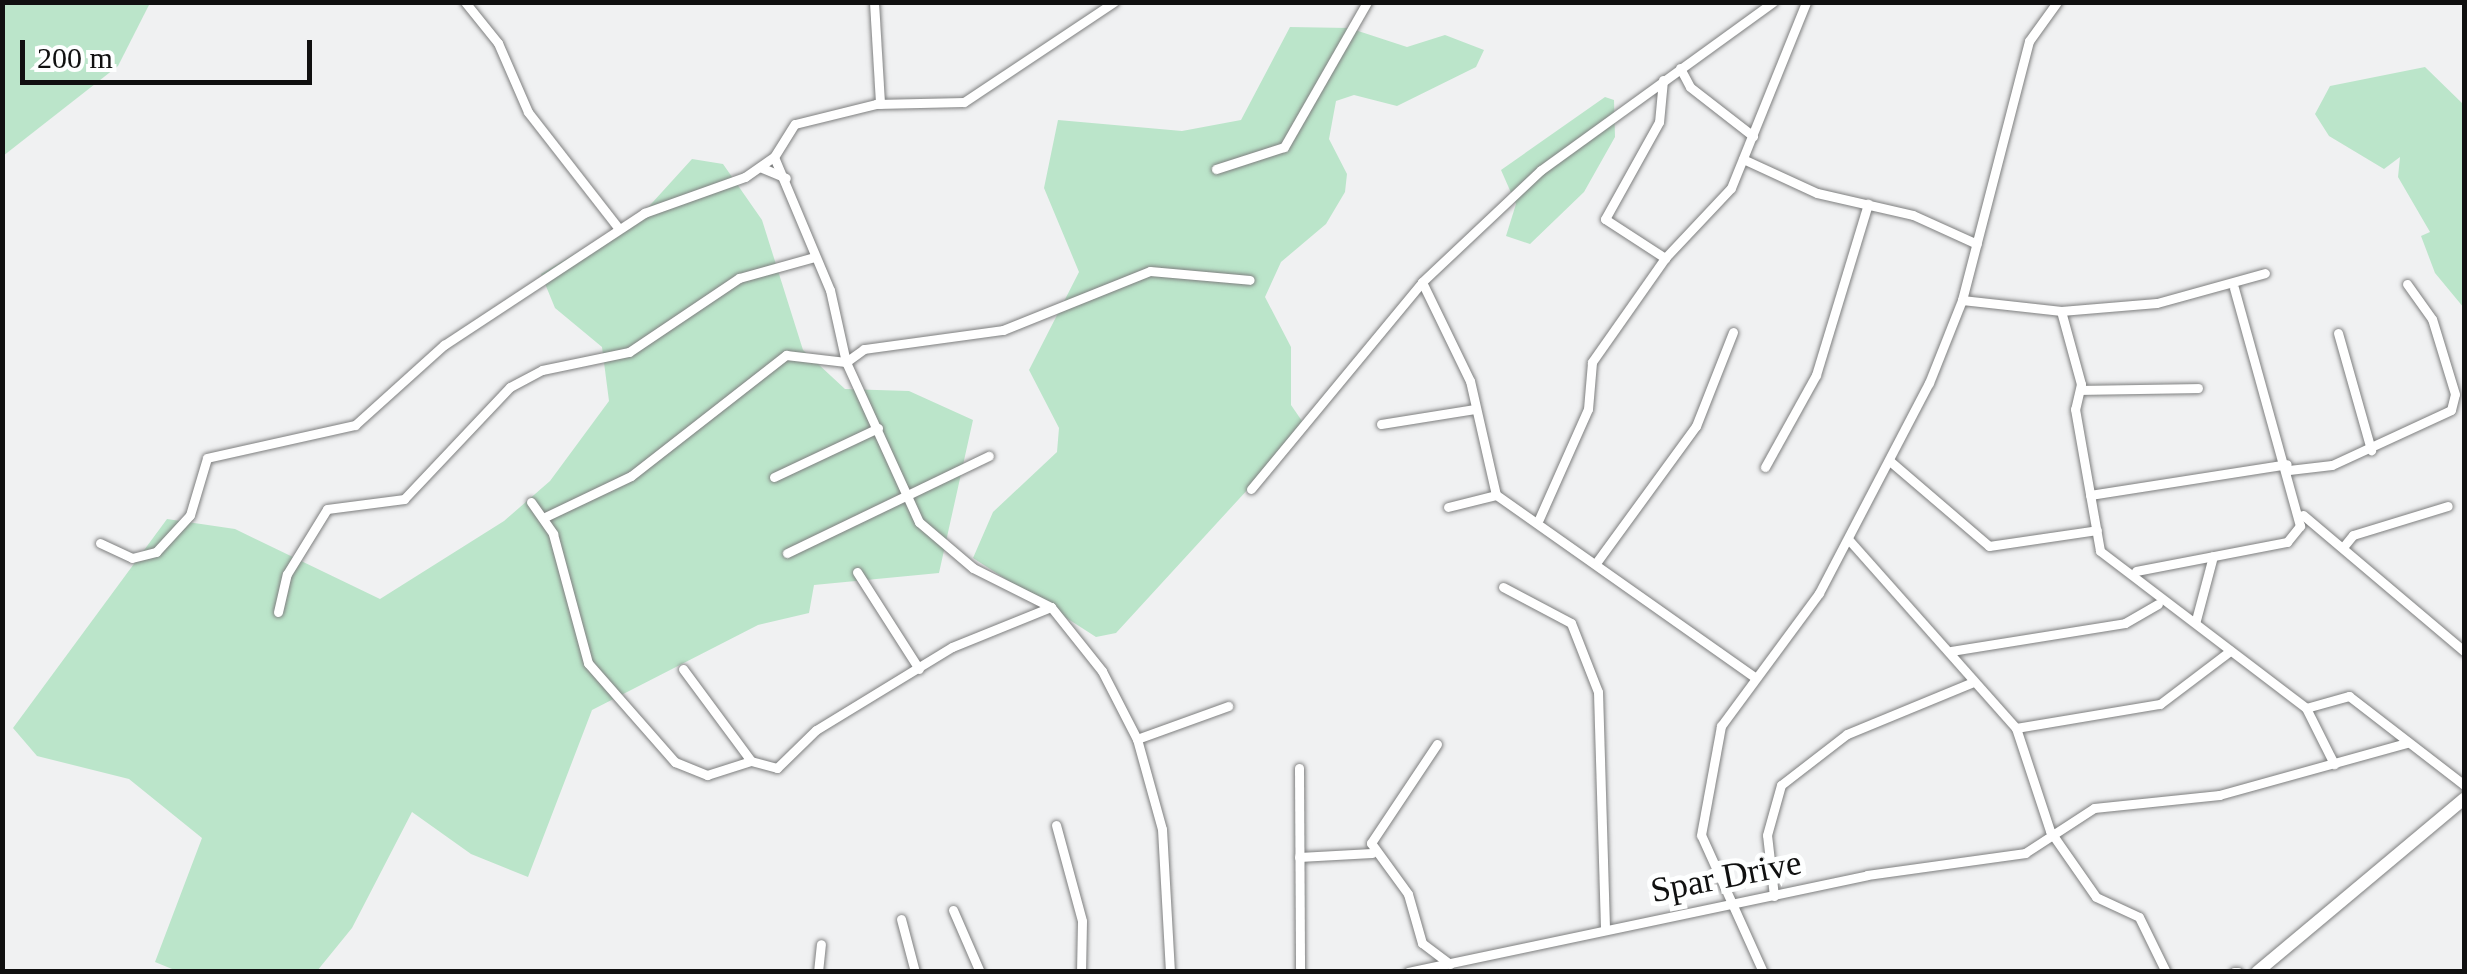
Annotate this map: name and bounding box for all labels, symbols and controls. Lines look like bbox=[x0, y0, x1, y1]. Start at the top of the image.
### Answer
scale bar bbox=[25, 20, 318, 82]
text: 200 m bbox=[37, 41, 113, 74]
street label: Spar Drive bbox=[1647, 842, 1805, 912]

